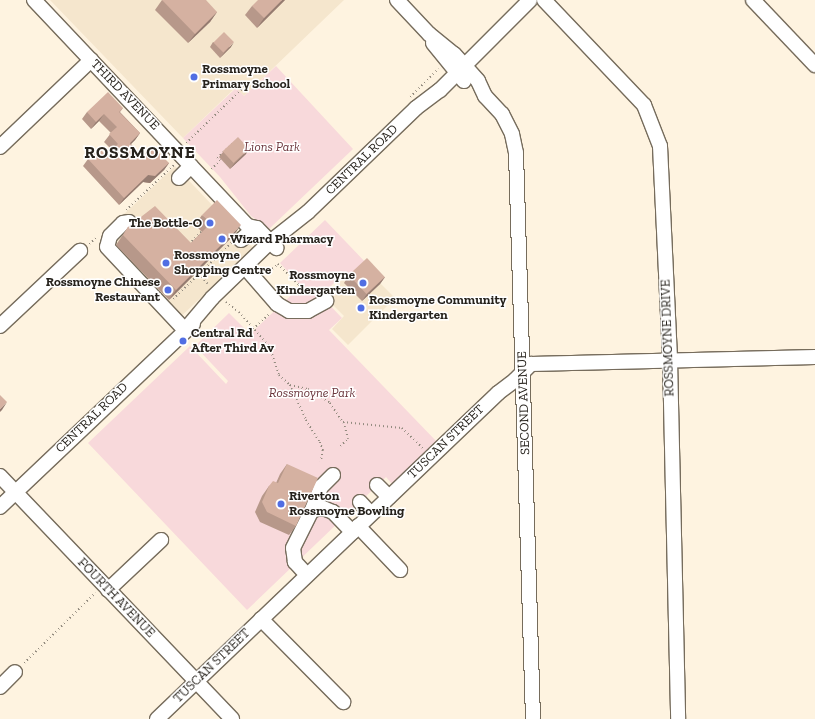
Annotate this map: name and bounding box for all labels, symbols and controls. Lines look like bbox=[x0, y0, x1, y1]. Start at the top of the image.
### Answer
street label: THIRD AVENUE bbox=[87, 56, 163, 134]
place label: Rossmoyne Primary School bbox=[202, 62, 291, 93]
marker: Rossmoyne Primary School bbox=[189, 72, 199, 82]
street label: CENTRAL ROAD bbox=[322, 121, 402, 199]
park label: Lions Park bbox=[244, 139, 300, 155]
district label: ROSSMOYNE bbox=[84, 143, 196, 163]
place label: The Bottle-O bbox=[129, 215, 202, 231]
marker: The Bottle-O bbox=[205, 218, 215, 228]
place label: Wizard Pharmacy bbox=[230, 231, 333, 247]
marker: Wizard Pharmacy bbox=[217, 234, 227, 244]
place label: Rossmoyne Shopping Centre bbox=[174, 248, 271, 279]
marker: Rossmoyne Shopping Centre bbox=[161, 258, 171, 268]
place label: Rossmoyne Kindergarten bbox=[276, 268, 355, 299]
place label: Rossmoyne Chinese Restaurant bbox=[46, 275, 160, 306]
marker: Rossmoyne Kindergarten bbox=[358, 278, 368, 288]
street label: ROSSMOYNE DRIVE bbox=[658, 279, 678, 397]
marker: Rossmoyne Chinese Restaurant bbox=[163, 285, 173, 295]
place label: Rossmoyne Community Kindergarten bbox=[369, 293, 506, 324]
marker: Rossmoyne Community Kindergarten bbox=[356, 303, 366, 313]
place label: Central Rd After Third Av bbox=[191, 326, 275, 357]
marker: Central Rd After Third Av bbox=[178, 336, 188, 346]
street label: SECOND AVENUE bbox=[514, 351, 534, 455]
street label: CENTRAL ROAD bbox=[52, 379, 132, 457]
park label: Rossmoyne Park bbox=[269, 385, 355, 401]
street label: TUSCAN STREET bbox=[405, 402, 487, 482]
place label: Riverton Rossmoyne Bowling bbox=[289, 489, 404, 520]
marker: Riverton Rossmoyne Bowling bbox=[276, 499, 286, 509]
street label: FOURTH AVENUE bbox=[74, 555, 158, 641]
street label: TUSCAN STREET bbox=[171, 626, 253, 706]

